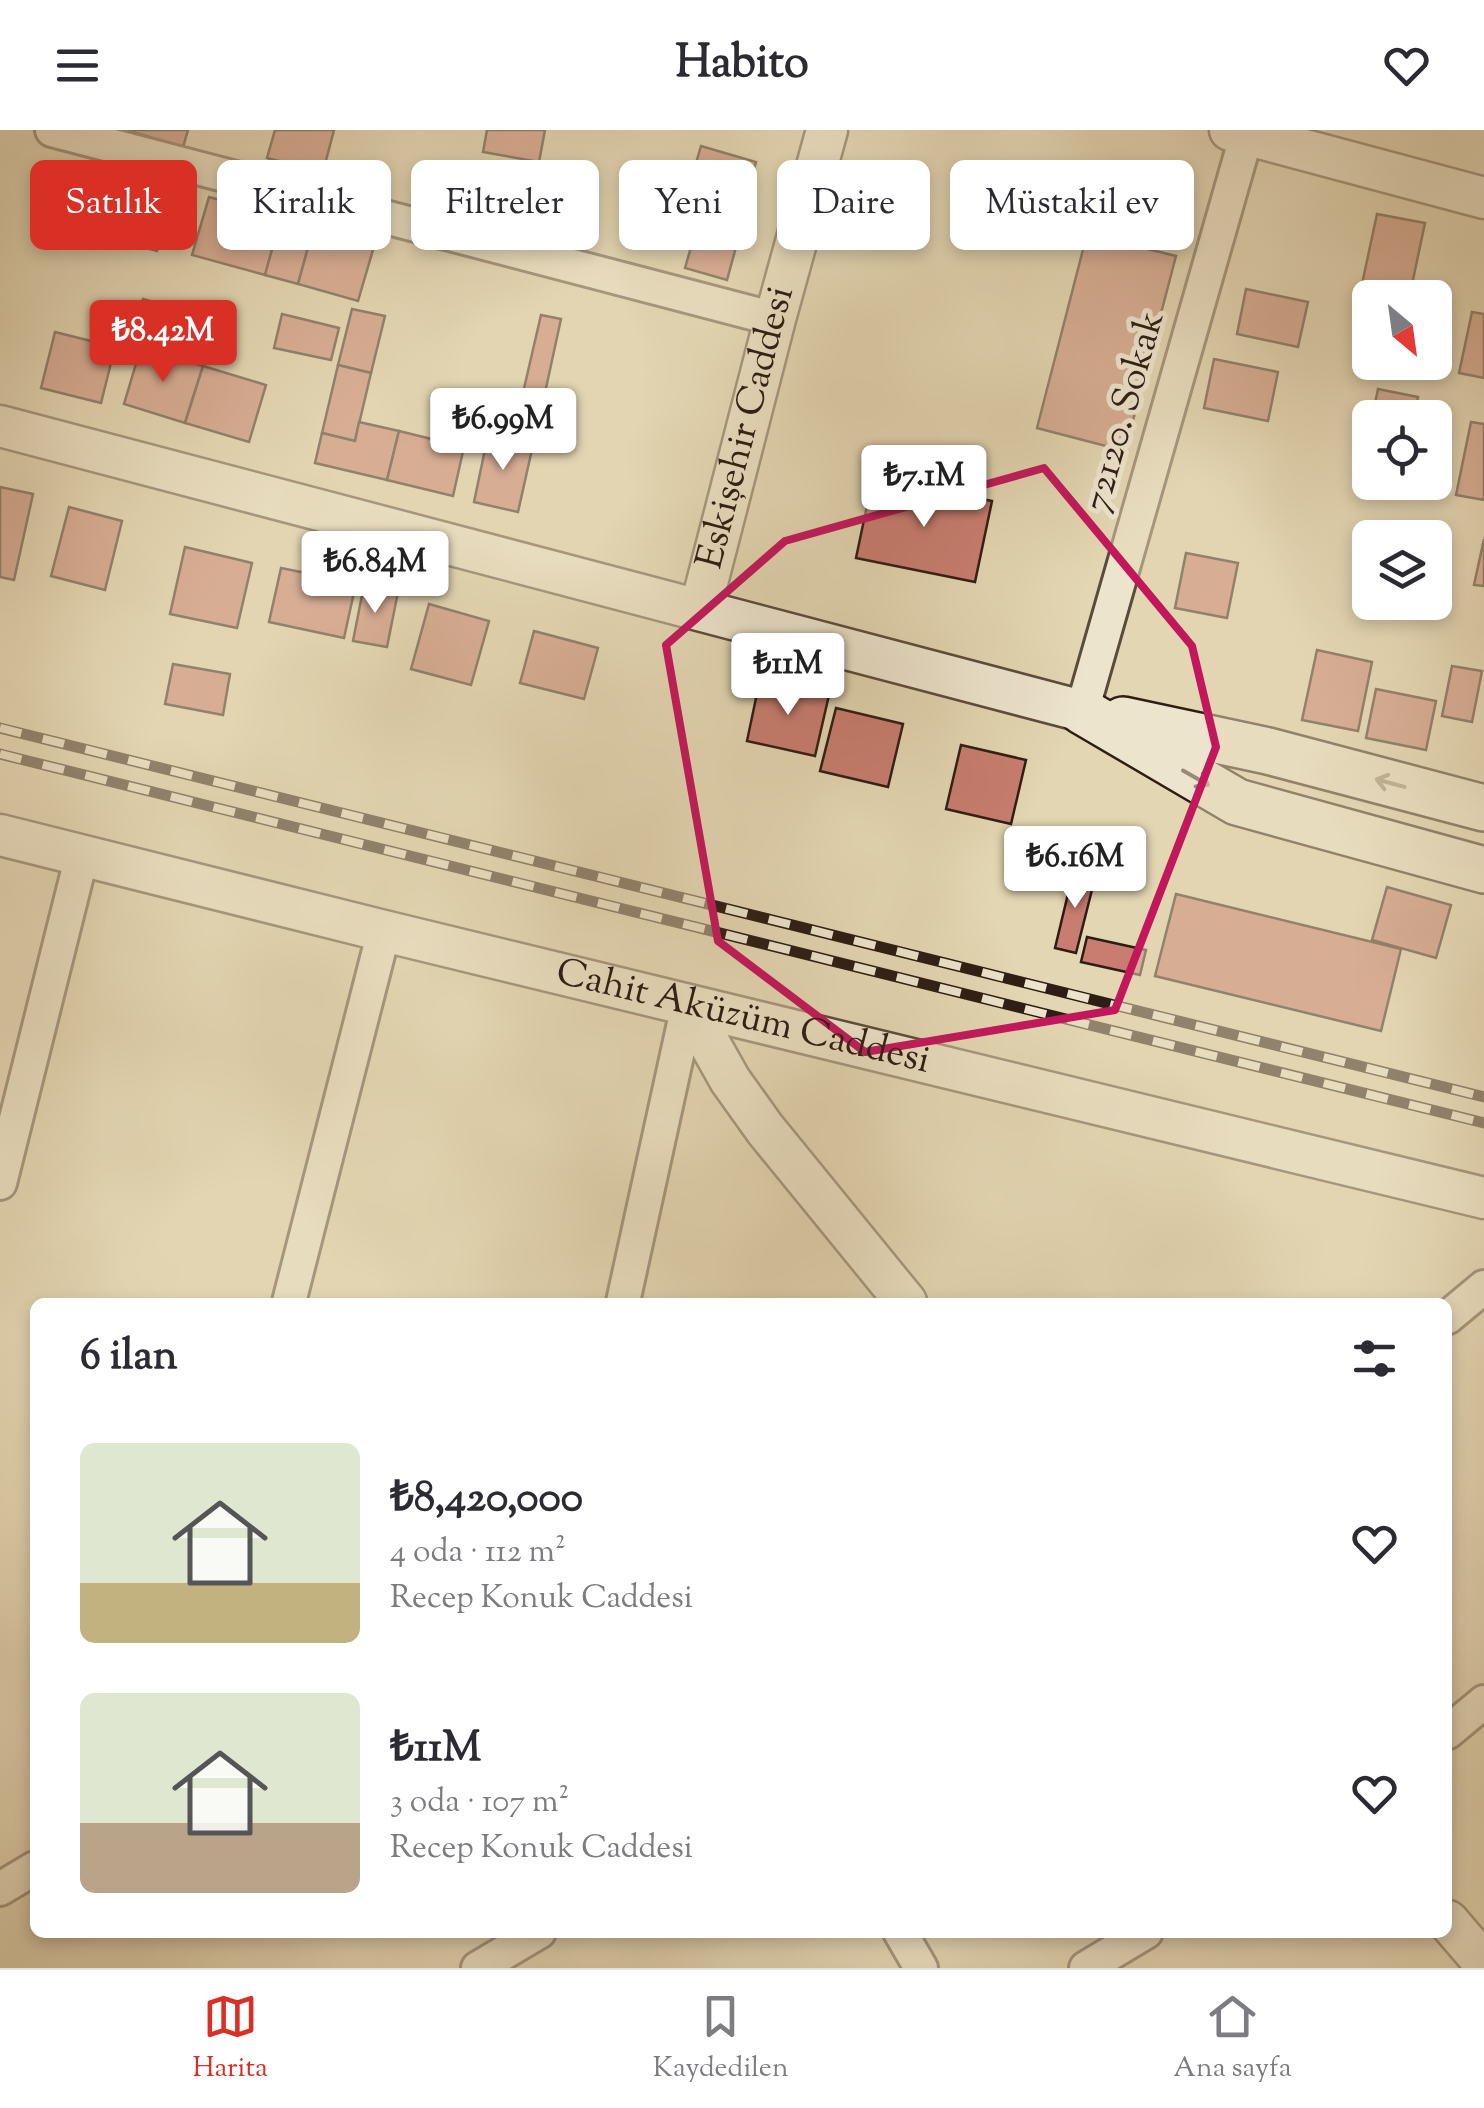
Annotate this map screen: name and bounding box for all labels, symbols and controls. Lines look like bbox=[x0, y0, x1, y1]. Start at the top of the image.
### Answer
text: Habito bbox=[675, 33, 809, 98]
icon: menu bbox=[50, 38, 105, 93]
icon: heart bbox=[1379, 38, 1434, 93]
chip: Satılık bbox=[30, 160, 197, 250]
chip: Kiralık bbox=[217, 160, 391, 250]
chip: Filtreler bbox=[411, 160, 599, 250]
chip: Yeni bbox=[619, 160, 757, 250]
chip: Daire bbox=[777, 160, 930, 250]
chip: Müstakil ev bbox=[950, 160, 1194, 250]
north arrow bbox=[1352, 280, 1452, 380]
map controls bbox=[1352, 280, 1452, 620]
street label: Eskişehir Caddesi bbox=[685, 281, 810, 575]
pin: ₺8.42M bbox=[82, 300, 244, 385]
street label: 72120. Sokak bbox=[1072, 305, 1180, 518]
text: ₺8.42M bbox=[112, 309, 214, 355]
pin: ₺6.99M bbox=[422, 388, 584, 473]
text: ₺6.99M bbox=[452, 397, 554, 443]
button: locate bbox=[1352, 400, 1452, 500]
pin: ₺7.1M bbox=[854, 445, 994, 530]
text: ₺7.1M bbox=[883, 454, 965, 500]
button: layers bbox=[1352, 520, 1452, 620]
pin: ₺6.84M bbox=[294, 531, 456, 616]
text: ₺6.84M bbox=[324, 540, 426, 586]
pin: ₺11M bbox=[729, 633, 847, 718]
text: ₺11M bbox=[753, 642, 823, 688]
one-way arrow bbox=[1181, 768, 1210, 788]
one-way arrow bbox=[1375, 773, 1407, 791]
pin: ₺6.16M bbox=[994, 826, 1156, 911]
text: ₺6.16M bbox=[1026, 835, 1124, 881]
street label: Cahit Aküzüm Caddesi bbox=[550, 947, 935, 1089]
text: 6 ilan bbox=[80, 1328, 178, 1388]
icon: filters bbox=[1347, 1331, 1402, 1386]
text: ₺8,420,000 bbox=[390, 1470, 583, 1530]
icon: home bbox=[160, 1483, 280, 1603]
icon: heart bbox=[1347, 1516, 1402, 1571]
text: 4 oda · 112 m² bbox=[390, 1530, 566, 1576]
text: Recep Konuk Caddesi bbox=[390, 1576, 693, 1622]
text: ₺11M bbox=[390, 1720, 481, 1780]
icon: home bbox=[160, 1733, 280, 1853]
icon: heart bbox=[1347, 1766, 1402, 1821]
text: 3 oda · 107 m² bbox=[390, 1780, 569, 1826]
text: Recep Konuk Caddesi bbox=[390, 1826, 693, 1872]
tab: Harita bbox=[192, 1989, 268, 2089]
tab: Kaydedilen bbox=[653, 1989, 788, 2089]
tab: Ana sayfa bbox=[1173, 1989, 1292, 2089]

